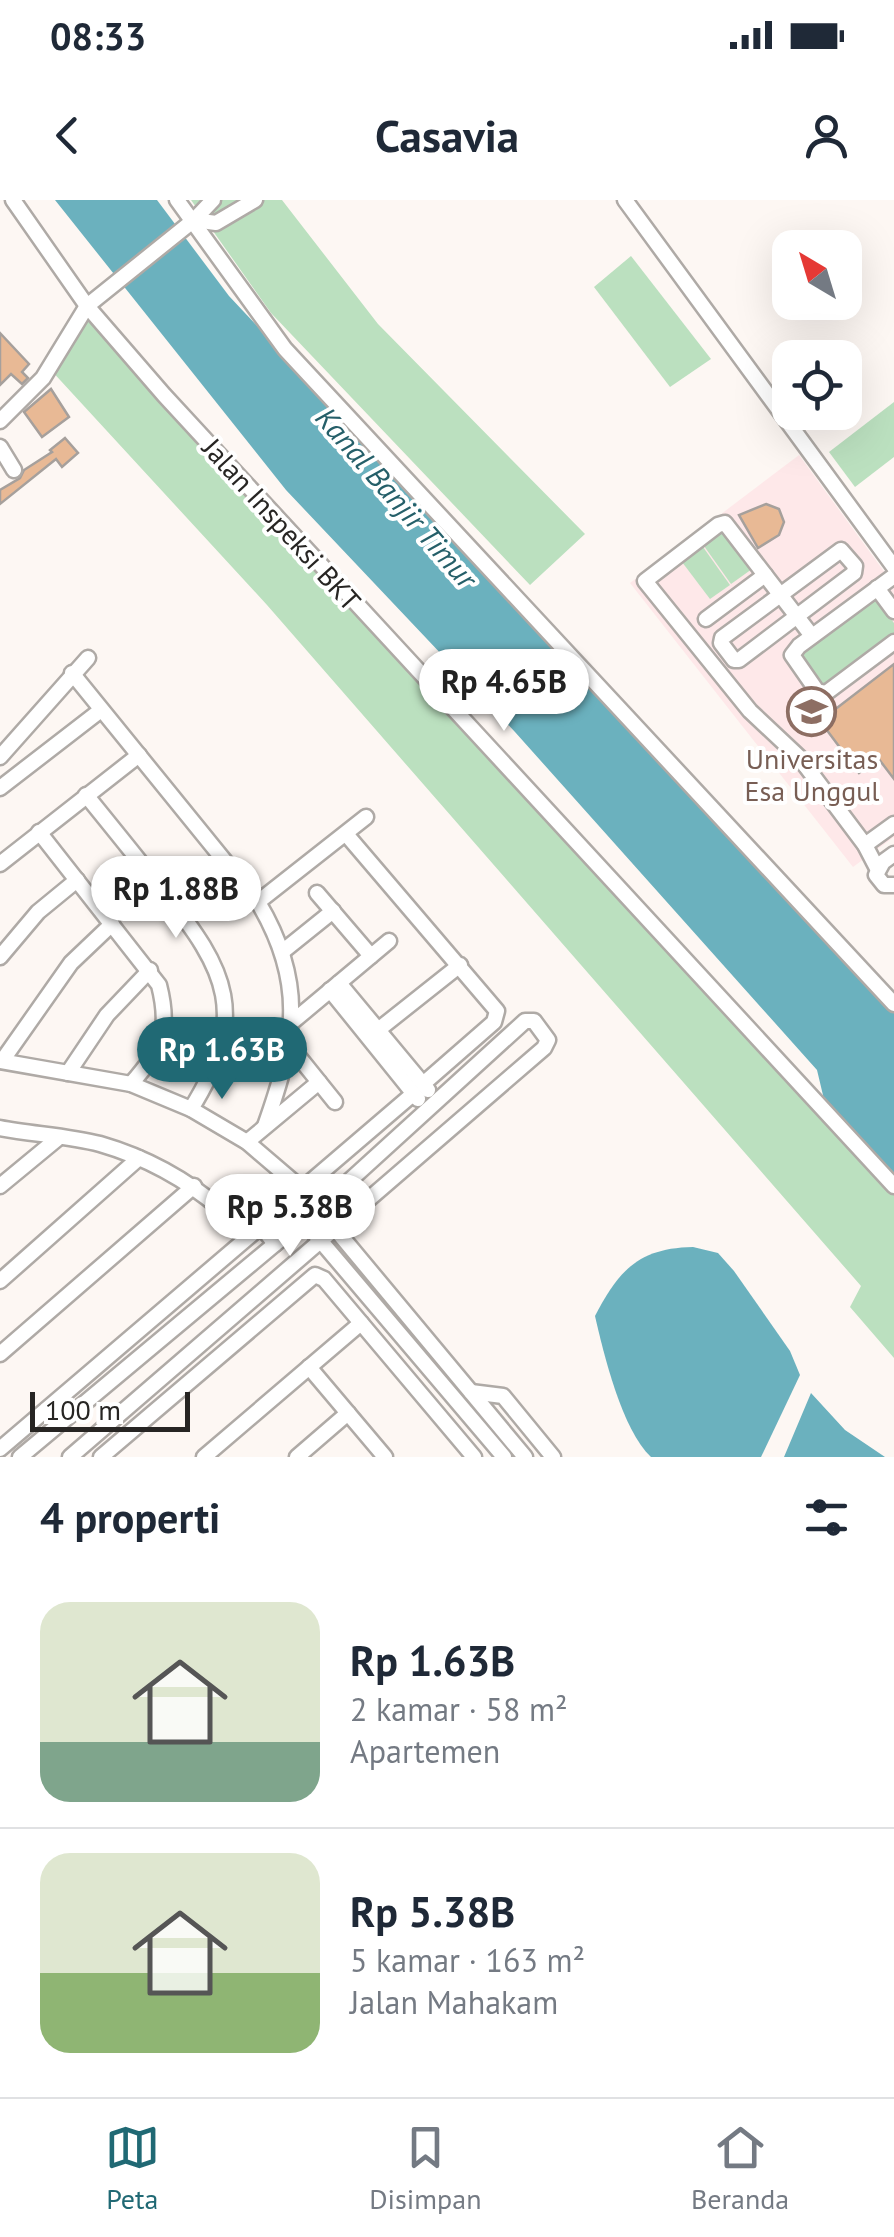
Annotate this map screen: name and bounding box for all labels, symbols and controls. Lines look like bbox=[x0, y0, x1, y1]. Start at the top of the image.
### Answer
text: 08:33 bbox=[50, 11, 146, 60]
text: Casavia bbox=[375, 106, 519, 164]
icon: back bbox=[40, 108, 95, 163]
icon: person bbox=[799, 108, 854, 163]
north arrow bbox=[772, 230, 862, 320]
map controls bbox=[772, 230, 862, 430]
button: locate bbox=[772, 340, 862, 430]
water label: Kanal Banjir Timur bbox=[308, 398, 488, 597]
street label: Jalan Inspeksi BKT bbox=[194, 429, 370, 618]
pin: Rp 4.65B bbox=[401, 649, 607, 734]
text: Rp 4.65B bbox=[441, 660, 567, 702]
school or university icon: Universitas Esa Unggul bbox=[786, 685, 838, 737]
place label: Universitas Esa Unggul bbox=[744, 740, 880, 809]
pin: Rp 1.88B bbox=[73, 856, 279, 941]
text: Rp 1.88B bbox=[113, 867, 239, 909]
pin: Rp 1.63B bbox=[119, 1017, 325, 1102]
text: Rp 1.63B bbox=[159, 1028, 285, 1070]
pin: Rp 5.38B bbox=[187, 1174, 393, 1259]
text: Rp 5.38B bbox=[227, 1185, 353, 1227]
scale bar bbox=[30, 1387, 190, 1432]
text: 100 m bbox=[45, 1391, 121, 1428]
text: 4 properti bbox=[40, 1490, 220, 1545]
icon: filters bbox=[799, 1490, 854, 1545]
text: Rp 1.63B bbox=[350, 1633, 515, 1688]
icon: home bbox=[120, 1642, 240, 1762]
text: 2 kamar · 58 m² bbox=[350, 1688, 568, 1730]
text: Apartemen bbox=[350, 1730, 500, 1772]
text: Rp 5.38B bbox=[350, 1884, 515, 1939]
icon: home bbox=[120, 1893, 240, 2013]
text: 5 kamar · 163 m² bbox=[350, 1939, 585, 1981]
text: Jalan Mahakam bbox=[350, 1981, 558, 2023]
tab: Peta bbox=[105, 2120, 160, 2217]
tab: Disimpan bbox=[369, 2120, 481, 2217]
tab: Beranda bbox=[691, 2120, 789, 2217]

